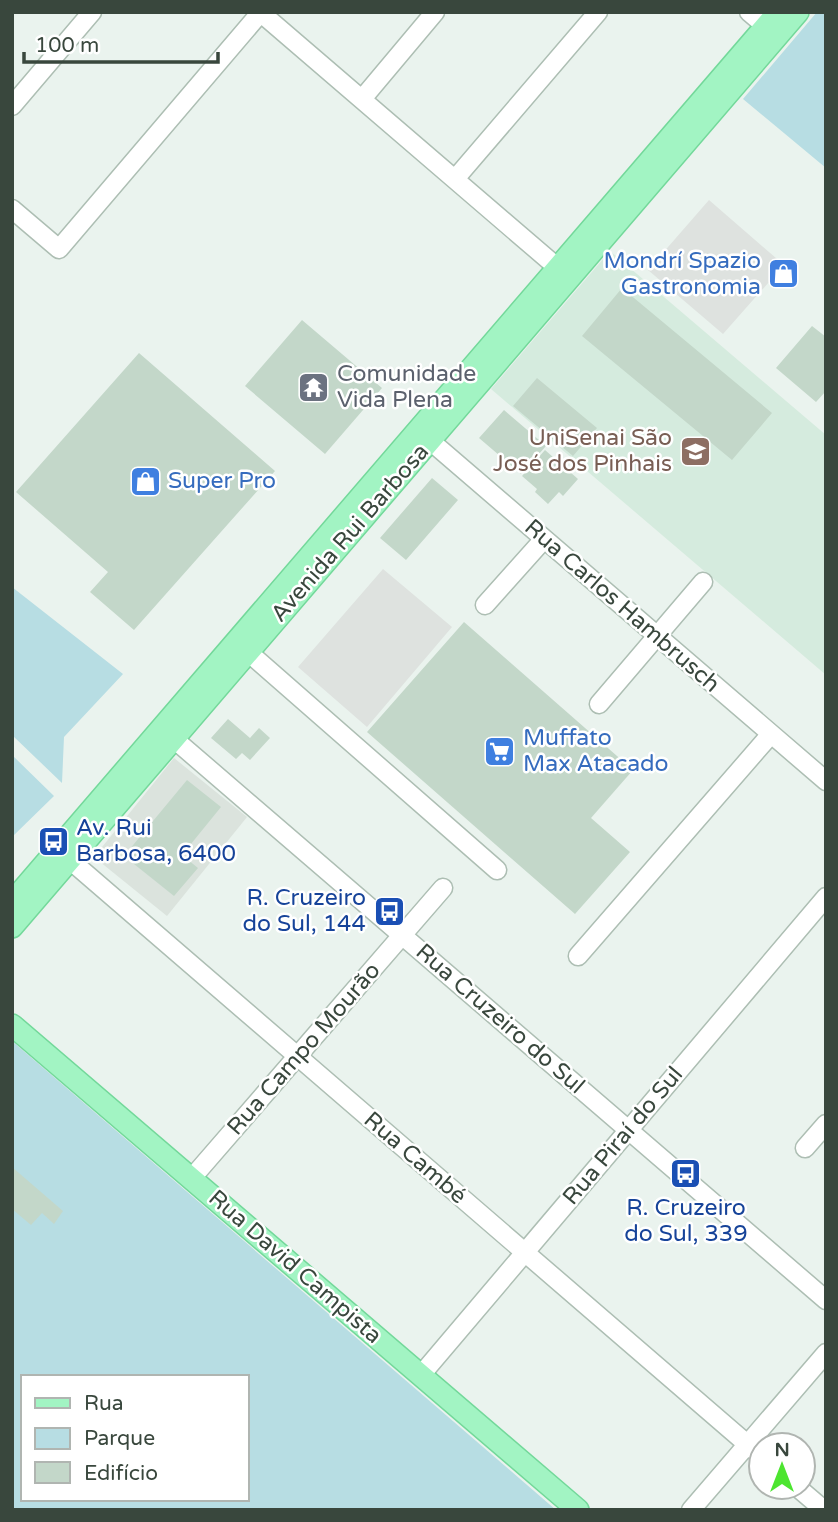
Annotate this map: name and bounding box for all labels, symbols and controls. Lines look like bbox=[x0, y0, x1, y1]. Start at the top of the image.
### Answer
scale bar bbox=[24, 21, 219, 65]
text: 100 m bbox=[35, 33, 99, 58]
place label: Mondrí Spazio Gastronomia bbox=[603, 247, 761, 301]
shop icon: Mondrí Spazio Gastronomia bbox=[767, 257, 801, 291]
place label: Comunidade Vida Plena bbox=[337, 360, 476, 414]
temple icon: Comunidade Vida Plena bbox=[297, 370, 331, 404]
place label: UniSenai São José dos Pinhais bbox=[493, 424, 672, 478]
school or university icon: UniSenai São José dos Pinhais bbox=[678, 434, 712, 468]
street label: Avenida Rui Barbosa bbox=[265, 438, 435, 628]
shop icon: Super Pro bbox=[128, 464, 162, 498]
place label: Super Pro bbox=[168, 467, 276, 495]
street label: Rua Carlos Hambrusch bbox=[519, 513, 725, 699]
place label: Muffato Max Atacado bbox=[523, 724, 669, 778]
supermarket icon: Muffato Max Atacado bbox=[483, 734, 517, 768]
place label: Av. Rui Barbosa, 6400 bbox=[76, 814, 236, 868]
bus stop icon: Av. Rui Barbosa, 6400 bbox=[36, 824, 70, 858]
place label: R. Cruzeiro do Sul, 144 bbox=[243, 884, 366, 938]
bus stop icon: R. Cruzeiro do Sul, 144 bbox=[372, 894, 406, 928]
street label: Rua Cruzeiro do Sul bbox=[410, 938, 590, 1100]
street label: Rua Campo Mourão bbox=[221, 957, 387, 1141]
street label: Rua Piraí do Sul bbox=[557, 1061, 689, 1211]
street label: Rua Cambé bbox=[358, 1106, 472, 1210]
bus stop icon: R. Cruzeiro do Sul, 339 bbox=[669, 1157, 703, 1191]
street label: Rua David Campista bbox=[203, 1184, 387, 1350]
place label: R. Cruzeiro do Sul, 339 bbox=[624, 1194, 748, 1248]
legend bbox=[21, 1375, 248, 1501]
text: Rua bbox=[84, 1391, 124, 1416]
text: Parque bbox=[84, 1426, 155, 1451]
north arrow bbox=[747, 1431, 817, 1501]
text: N bbox=[774, 1439, 790, 1461]
text: Edifício bbox=[84, 1461, 158, 1486]

